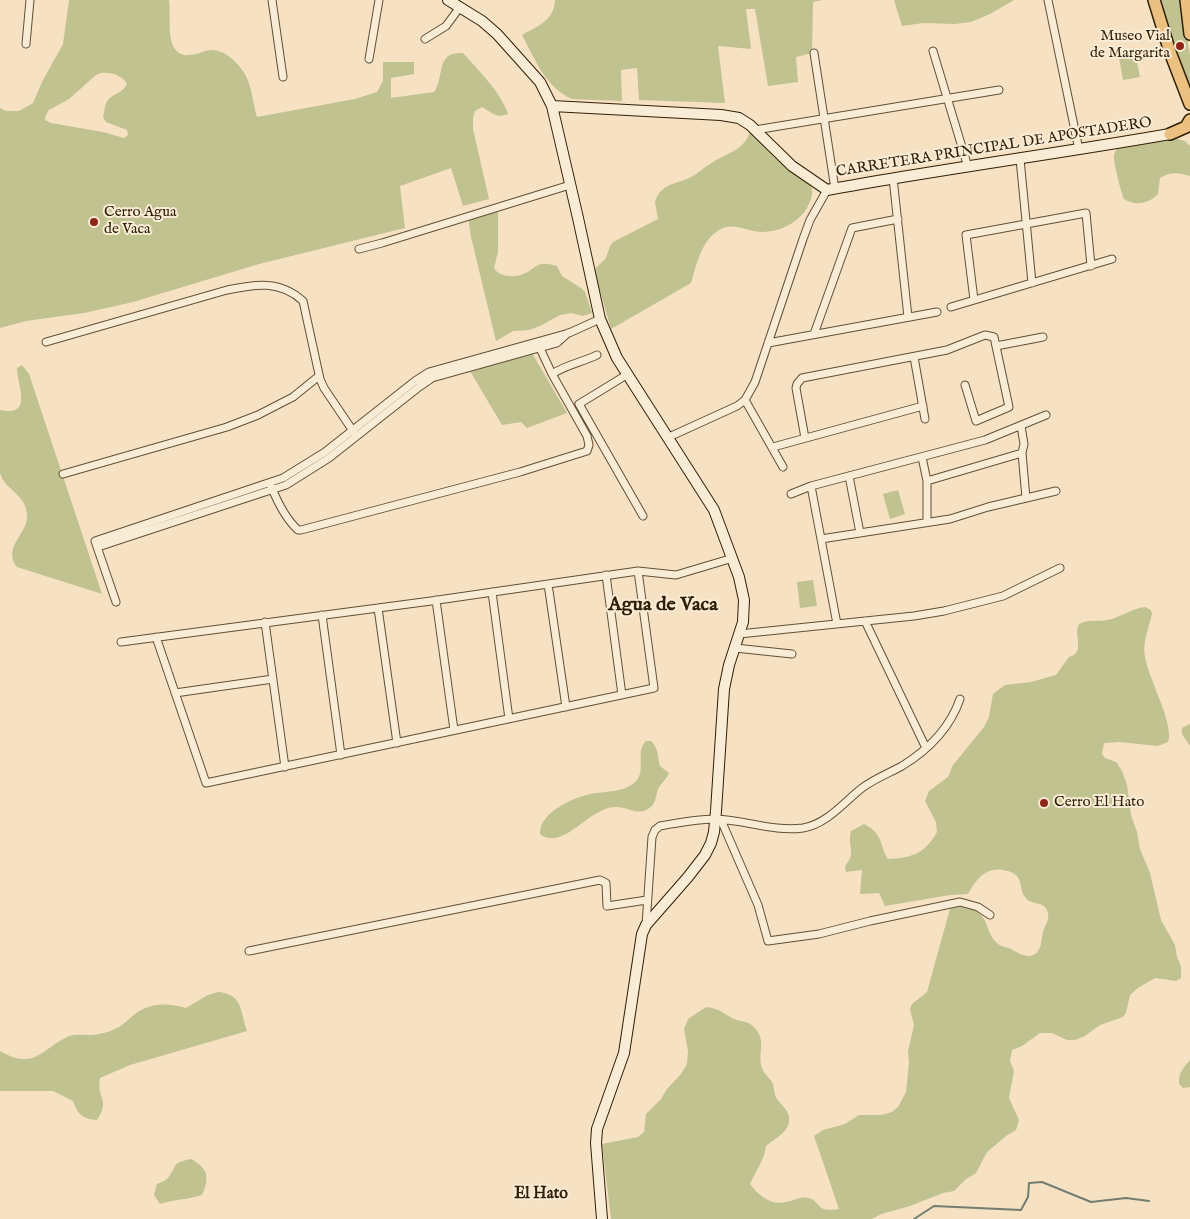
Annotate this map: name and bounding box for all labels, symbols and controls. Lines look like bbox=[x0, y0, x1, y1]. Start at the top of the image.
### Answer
place label: Museo Vial de Margarita bbox=[1090, 28, 1170, 63]
marker: Museo Vial de Margarita bbox=[1174, 40, 1186, 52]
street label: CARRETERA PRINCIPAL DE APOSTADERO bbox=[835, 114, 1153, 182]
place label: Cerro Agua de Vaca bbox=[104, 204, 177, 239]
marker: Cerro Agua de Vaca bbox=[88, 216, 100, 228]
district label: Agua de Vaca bbox=[608, 594, 718, 618]
place label: Cerro El Hato bbox=[1054, 794, 1144, 812]
marker: Cerro El Hato bbox=[1038, 797, 1050, 809]
district label: El Hato bbox=[514, 1185, 568, 1205]

